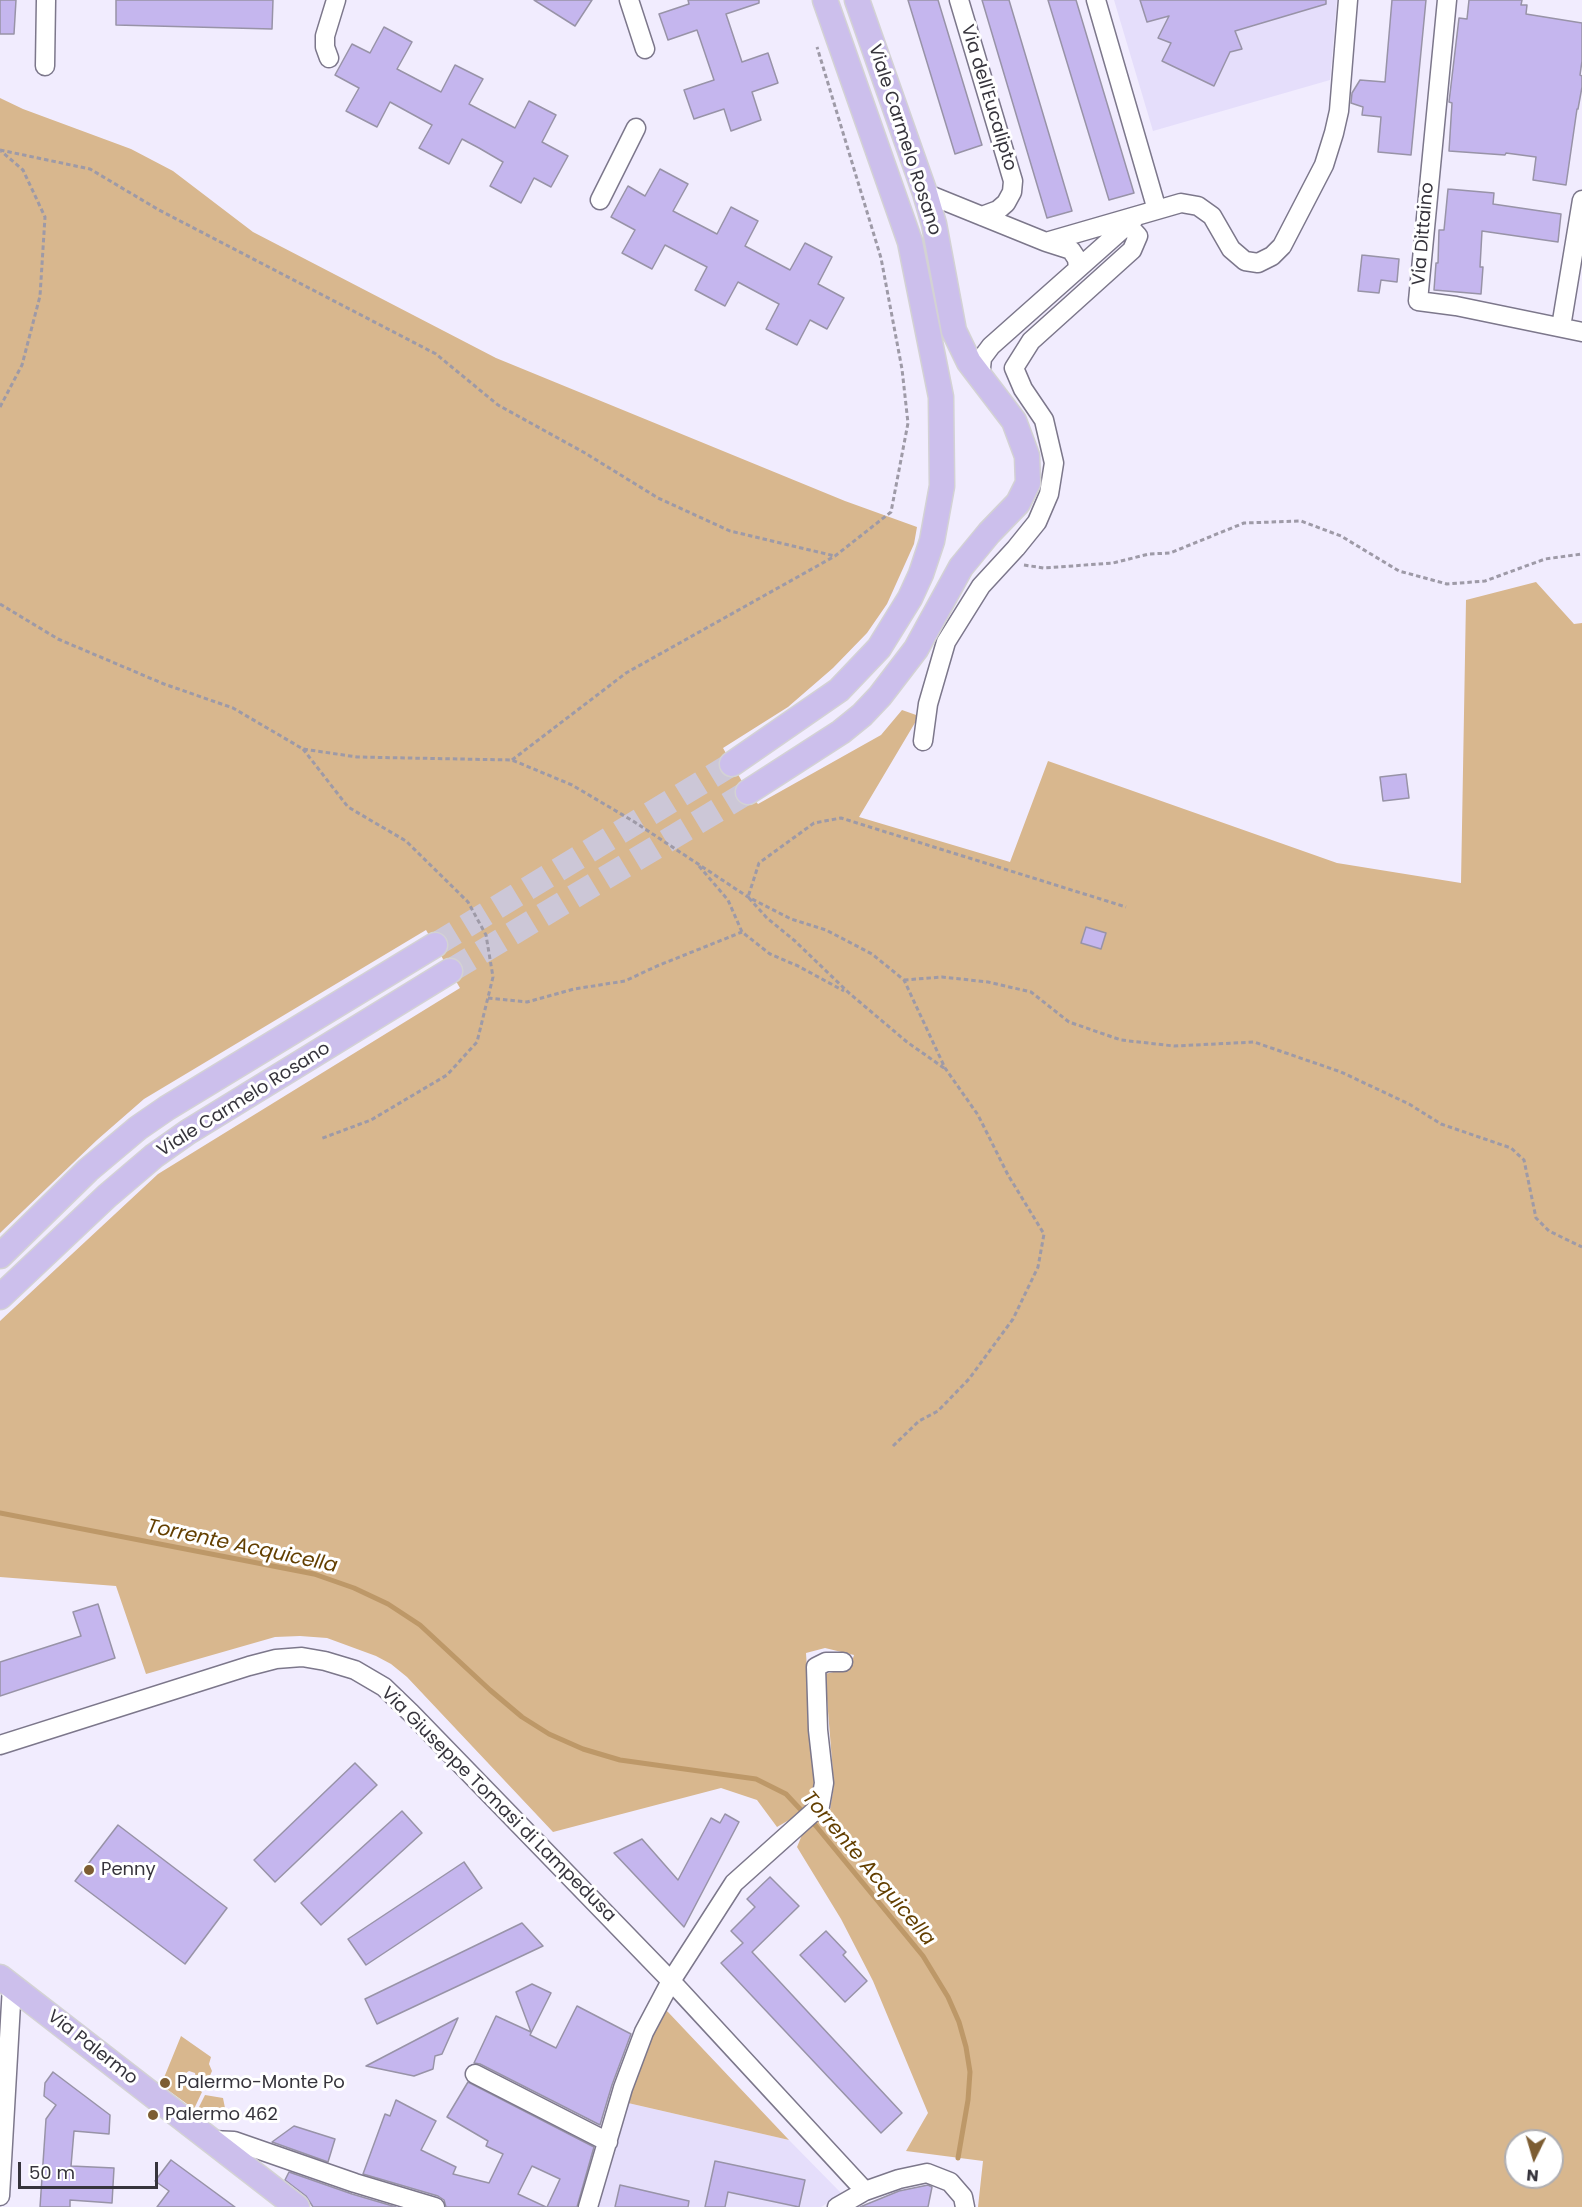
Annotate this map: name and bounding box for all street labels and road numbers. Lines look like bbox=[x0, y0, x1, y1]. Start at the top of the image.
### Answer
street label: Via dell'Eucalipto bbox=[956, 22, 1020, 174]
street label: Viale Carmelo Rosano bbox=[863, 42, 945, 238]
street label: Via Dittaino bbox=[1409, 182, 1439, 286]
street label: Viale Carmelo Rosano bbox=[154, 1038, 334, 1162]
street label: Via Giuseppe Tomasi di Lampedusa bbox=[376, 1683, 620, 1927]
street label: Via Palermo bbox=[43, 2006, 141, 2090]

